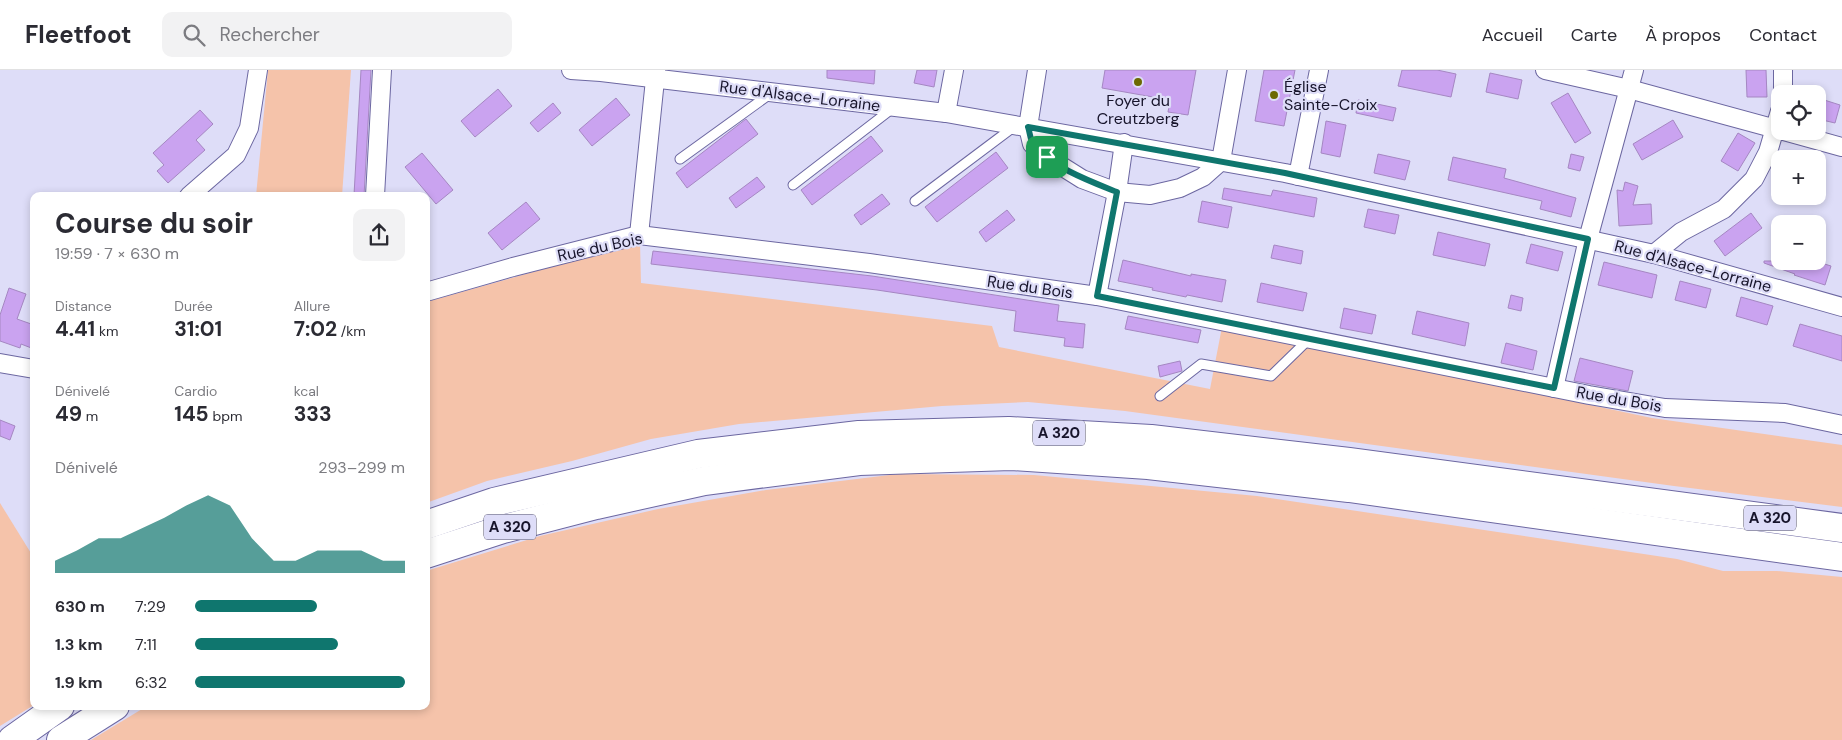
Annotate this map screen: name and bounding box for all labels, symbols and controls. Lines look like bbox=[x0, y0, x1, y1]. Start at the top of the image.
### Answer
search box bbox=[162, 12, 512, 57]
text: Fleetfoot bbox=[25, 19, 132, 50]
icon: search bbox=[180, 21, 208, 49]
text: Rechercher bbox=[220, 22, 320, 47]
text: Accueil bbox=[1482, 23, 1543, 47]
text: Carte bbox=[1571, 23, 1617, 47]
text: À propos bbox=[1645, 23, 1721, 47]
text: Contact bbox=[1749, 23, 1817, 47]
street label: Rue d'Alsace-Lorraine bbox=[718, 76, 882, 116]
marker: Foyer du Creutzberg bbox=[1132, 76, 1144, 88]
place label: Église Sainte-Croix bbox=[1284, 76, 1377, 115]
map controls bbox=[1771, 85, 1826, 270]
button: locate bbox=[1771, 85, 1826, 140]
marker: Église Sainte-Croix bbox=[1268, 89, 1280, 101]
place label: Foyer du Creutzberg bbox=[1097, 90, 1179, 129]
pin bbox=[1026, 136, 1068, 178]
icon: arrive bbox=[1033, 143, 1061, 171]
button: + bbox=[1771, 150, 1826, 205]
text: Course du soir bbox=[55, 205, 253, 242]
button: share bbox=[353, 209, 405, 261]
button: − bbox=[1771, 215, 1826, 270]
street label: Rue du Bois bbox=[556, 228, 644, 266]
street label: Rue d'Alsace-Lorraine bbox=[1612, 235, 1774, 297]
text: 19:59 · 7 × 630 m bbox=[55, 243, 179, 264]
street label: Rue du Bois bbox=[986, 271, 1074, 303]
text: Distance bbox=[55, 297, 112, 315]
text: Durée bbox=[174, 297, 213, 315]
text: Allure bbox=[294, 297, 330, 315]
text: 4.41 bbox=[55, 315, 95, 343]
text: 31:01 bbox=[174, 315, 222, 343]
text: 7:02 bbox=[294, 315, 337, 343]
text: km bbox=[95, 322, 119, 340]
text: /km bbox=[337, 322, 366, 340]
street label: Rue du Bois bbox=[1575, 381, 1663, 417]
text: Dénivelé bbox=[55, 382, 110, 400]
text: Cardio bbox=[174, 382, 217, 400]
text: kcal bbox=[294, 382, 319, 400]
text: 49 bbox=[55, 400, 82, 428]
text: 145 bbox=[174, 400, 209, 428]
text: 333 bbox=[294, 400, 332, 428]
text: m bbox=[82, 407, 98, 425]
text: bpm bbox=[209, 407, 242, 425]
road number: A 320 bbox=[1033, 420, 1085, 446]
text: Dénivelé bbox=[55, 457, 118, 478]
text: 293–299 m bbox=[318, 457, 405, 478]
road number: A 320 bbox=[1744, 506, 1796, 530]
road number: A 320 bbox=[484, 514, 536, 540]
text: 630 m bbox=[55, 596, 105, 617]
text: 7:29 bbox=[135, 596, 166, 617]
text: 1.3 km bbox=[55, 634, 103, 655]
text: 7:11 bbox=[135, 634, 157, 655]
text: 1.9 km bbox=[55, 672, 103, 693]
text: 6:32 bbox=[135, 672, 167, 693]

